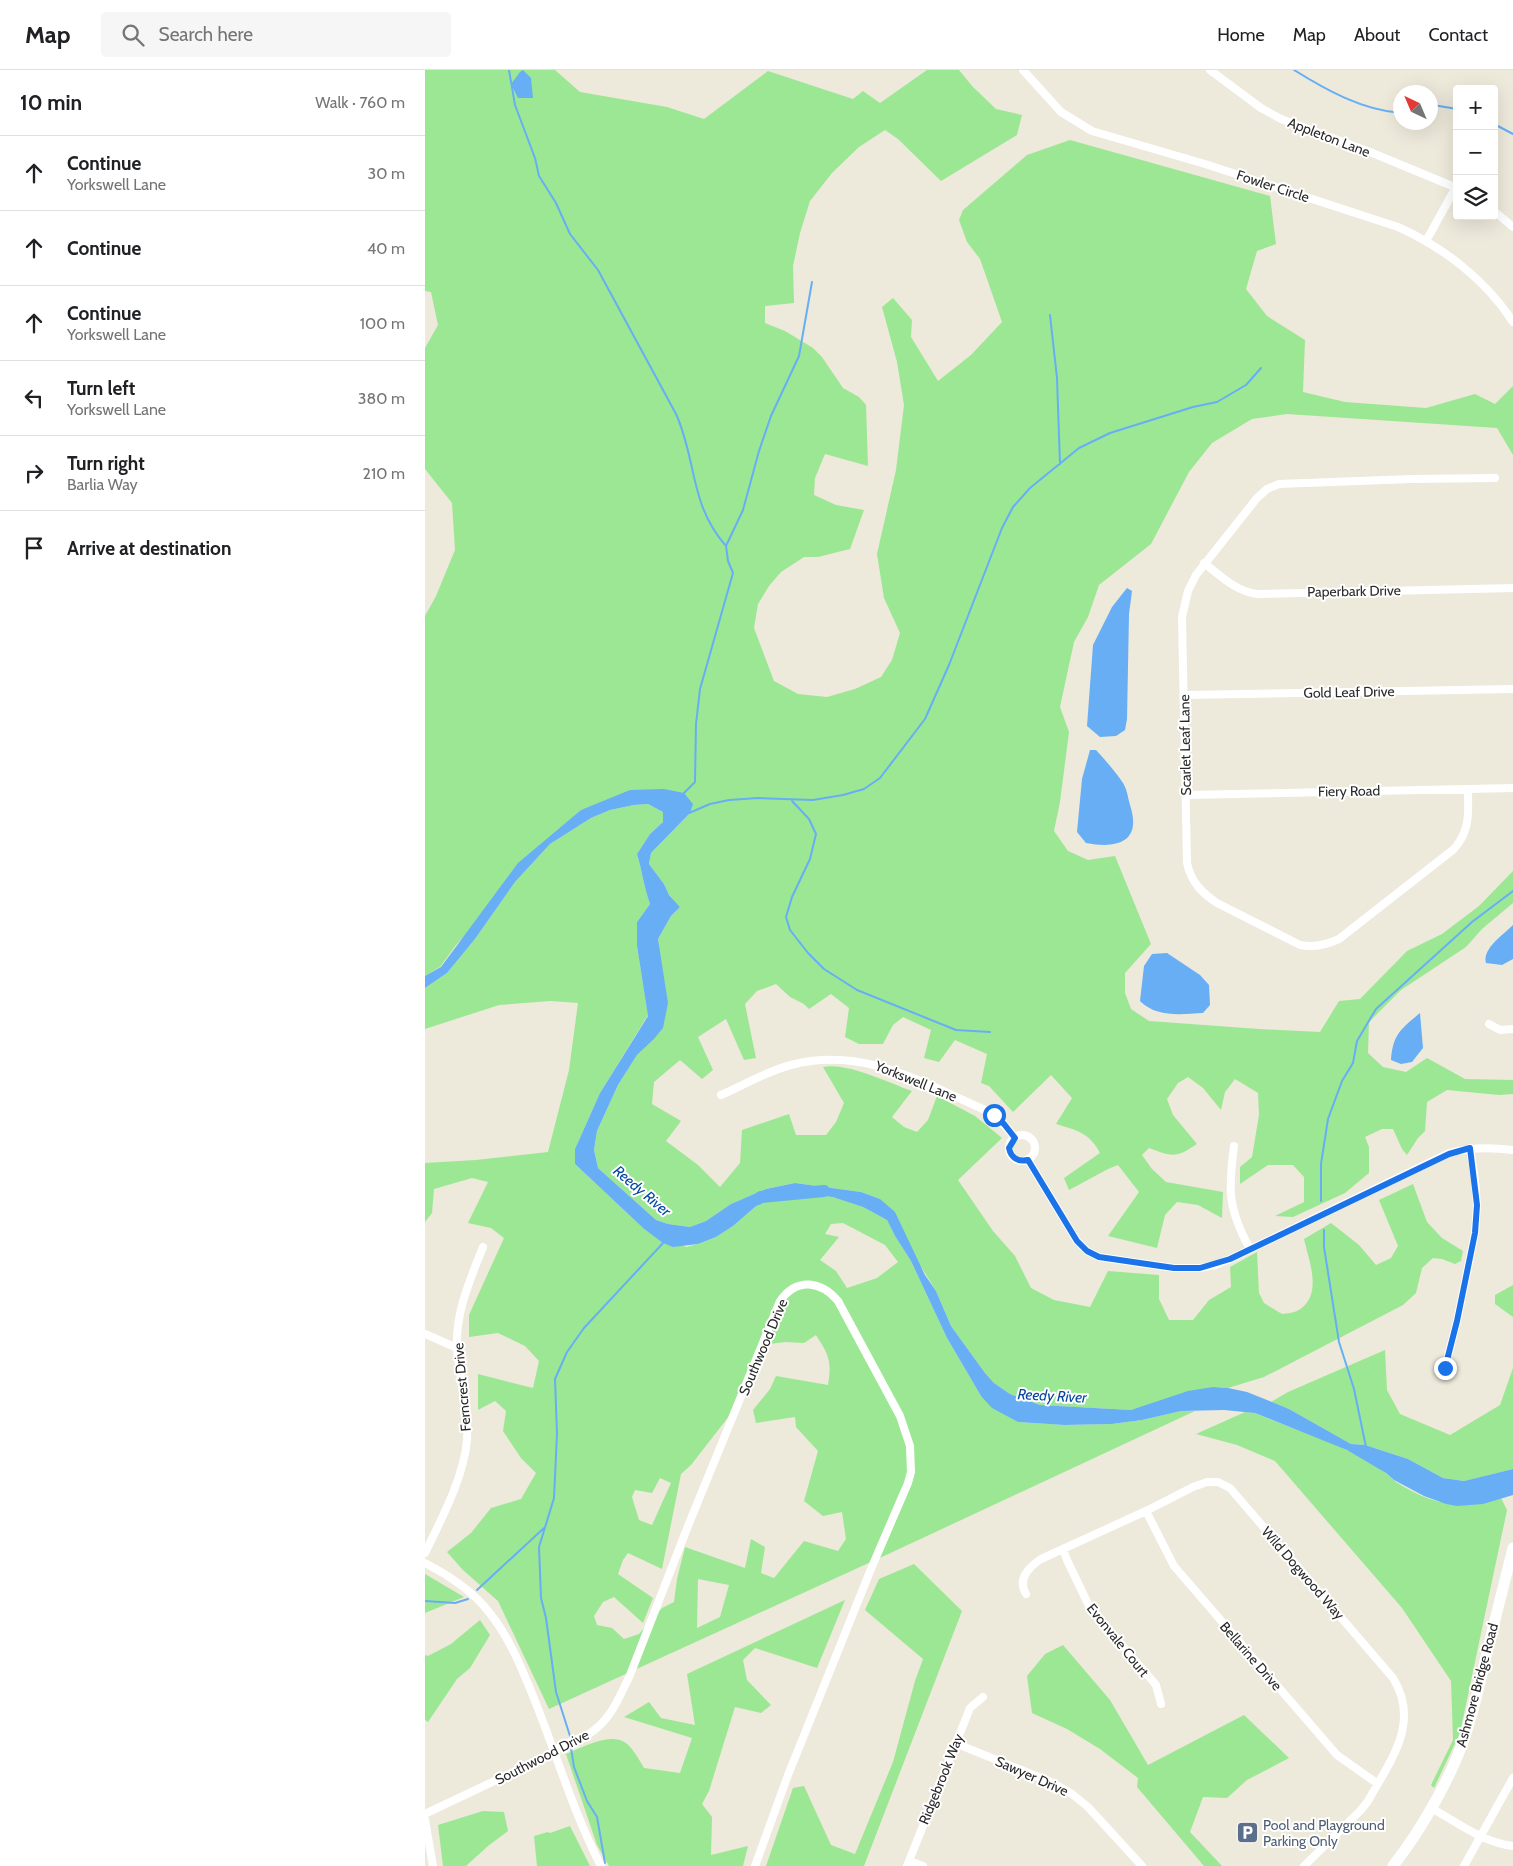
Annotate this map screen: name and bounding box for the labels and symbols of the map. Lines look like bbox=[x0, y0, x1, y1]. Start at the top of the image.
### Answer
north arrow bbox=[1393, 85, 1438, 130]
street label: Appleton Lane bbox=[1285, 113, 1373, 161]
street label: Fowler Circle bbox=[1234, 166, 1312, 206]
street label: Paperbark Drive bbox=[1307, 581, 1401, 601]
street label: Gold Leaf Drive bbox=[1303, 682, 1395, 702]
street label: Scarlet Leaf Lane bbox=[1175, 694, 1195, 796]
street label: Fiery Road bbox=[1318, 781, 1380, 801]
street label: Yorkswell Lane bbox=[872, 1056, 960, 1106]
route start bbox=[983, 1104, 1006, 1127]
water label: Reedy River bbox=[610, 1162, 675, 1221]
street label: Southwood Drive bbox=[735, 1296, 791, 1398]
street label: Ferncrest Drive bbox=[449, 1342, 475, 1432]
route end bbox=[1434, 1357, 1457, 1380]
water label: Reedy River bbox=[1017, 1385, 1088, 1407]
street label: Wild Dogwood Way bbox=[1258, 1523, 1348, 1623]
street label: Evonvale Court bbox=[1083, 1600, 1153, 1681]
street label: Bellarine Drive bbox=[1216, 1618, 1286, 1694]
street label: Ashmore Bridge Road bbox=[1452, 1621, 1502, 1749]
street label: Southwood Drive bbox=[492, 1726, 592, 1788]
street label: Ridgebrook Way bbox=[915, 1731, 967, 1827]
street label: Sawyer Drive bbox=[993, 1752, 1071, 1800]
place label: Pool and Playground Parking Only bbox=[1263, 1816, 1385, 1850]
parking icon: Pool and Playground Parking Only bbox=[1235, 1821, 1259, 1845]

